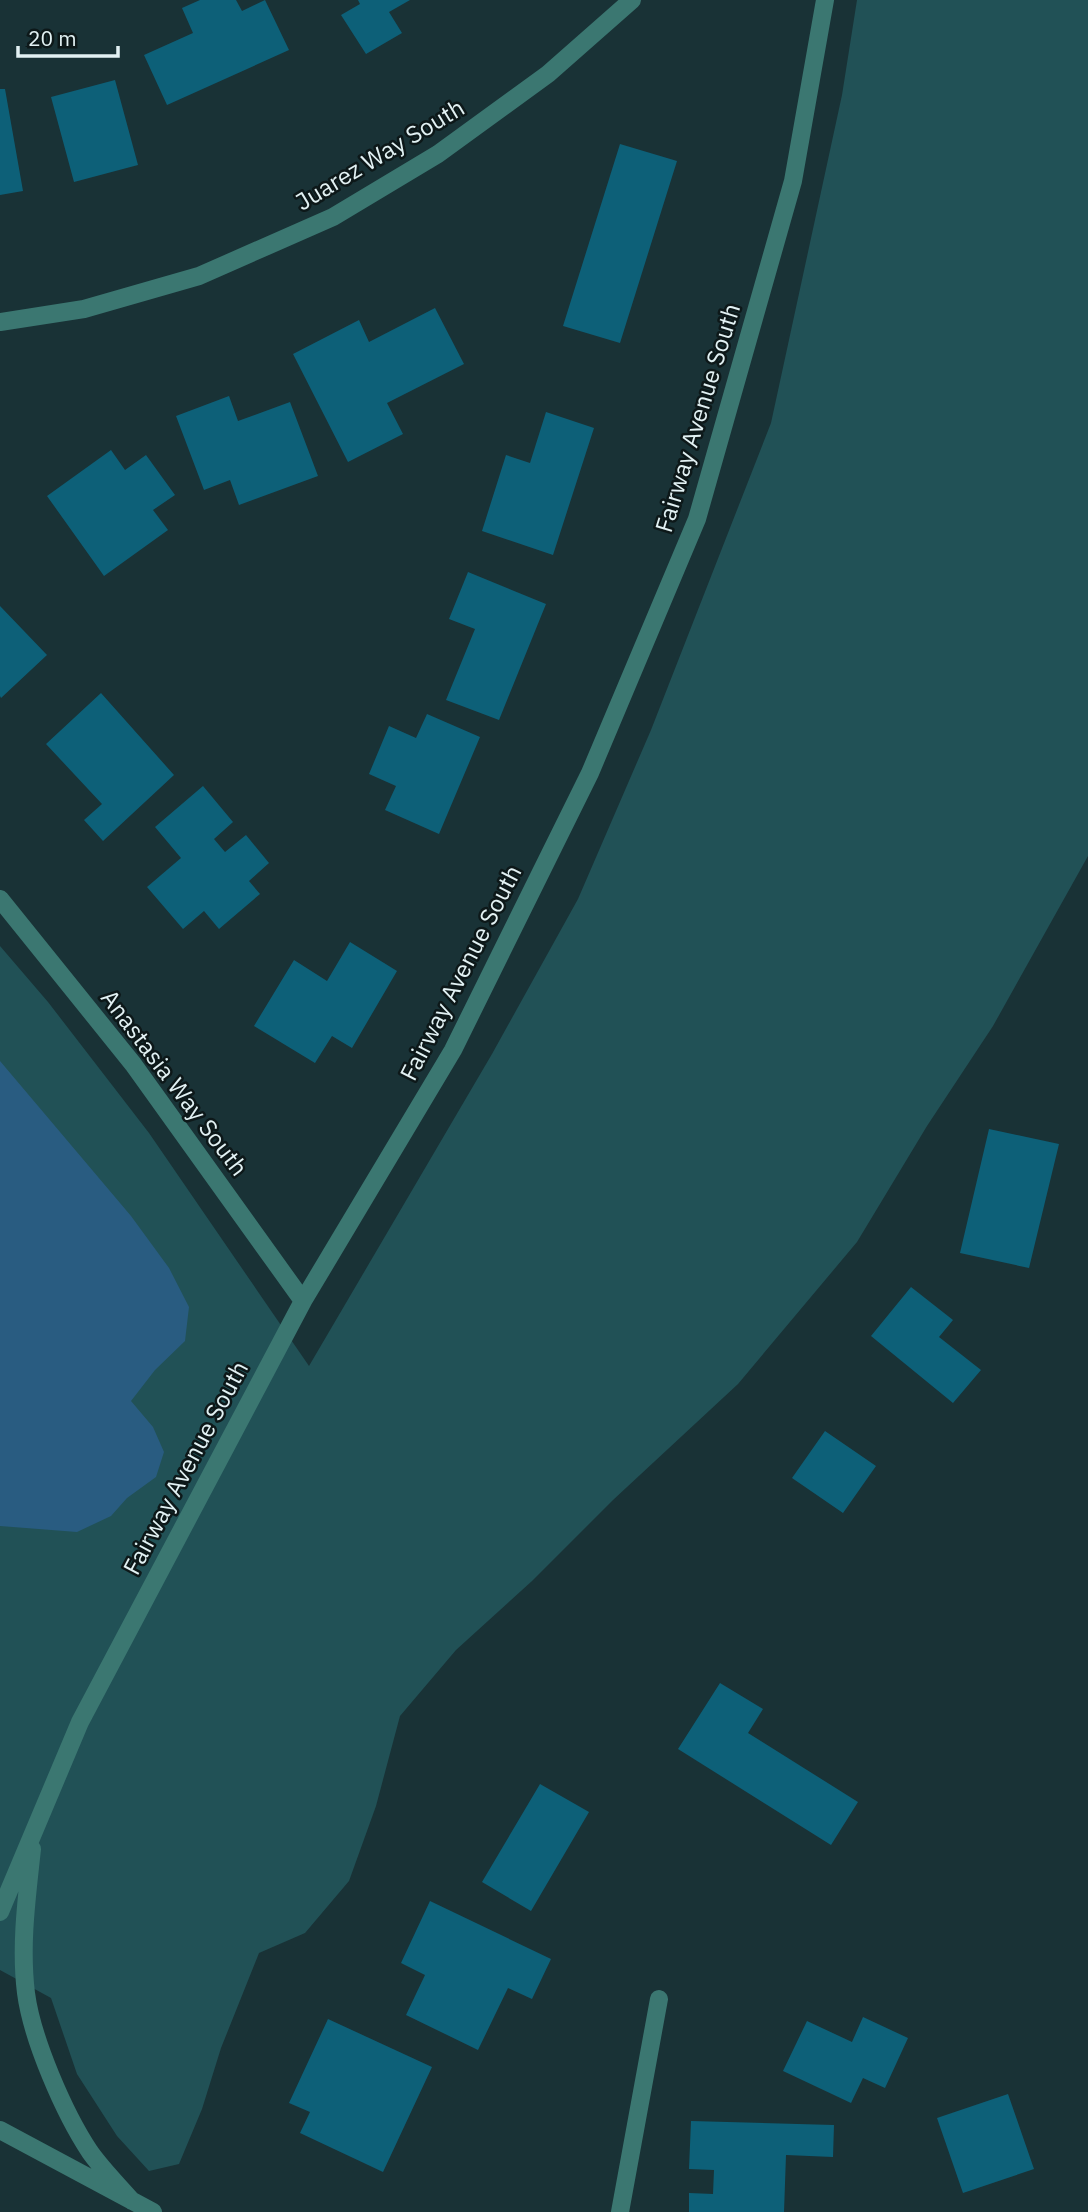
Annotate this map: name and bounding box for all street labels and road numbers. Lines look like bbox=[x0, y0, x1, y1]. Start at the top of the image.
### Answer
street label: Juarez Way South bbox=[289, 91, 470, 217]
street label: Fairway Avenue South bbox=[647, 299, 747, 536]
street label: Fairway Avenue South bbox=[392, 859, 528, 1086]
street label: Anastasia Way South bbox=[94, 983, 255, 1182]
street label: Fairway Avenue South bbox=[115, 1355, 255, 1580]

